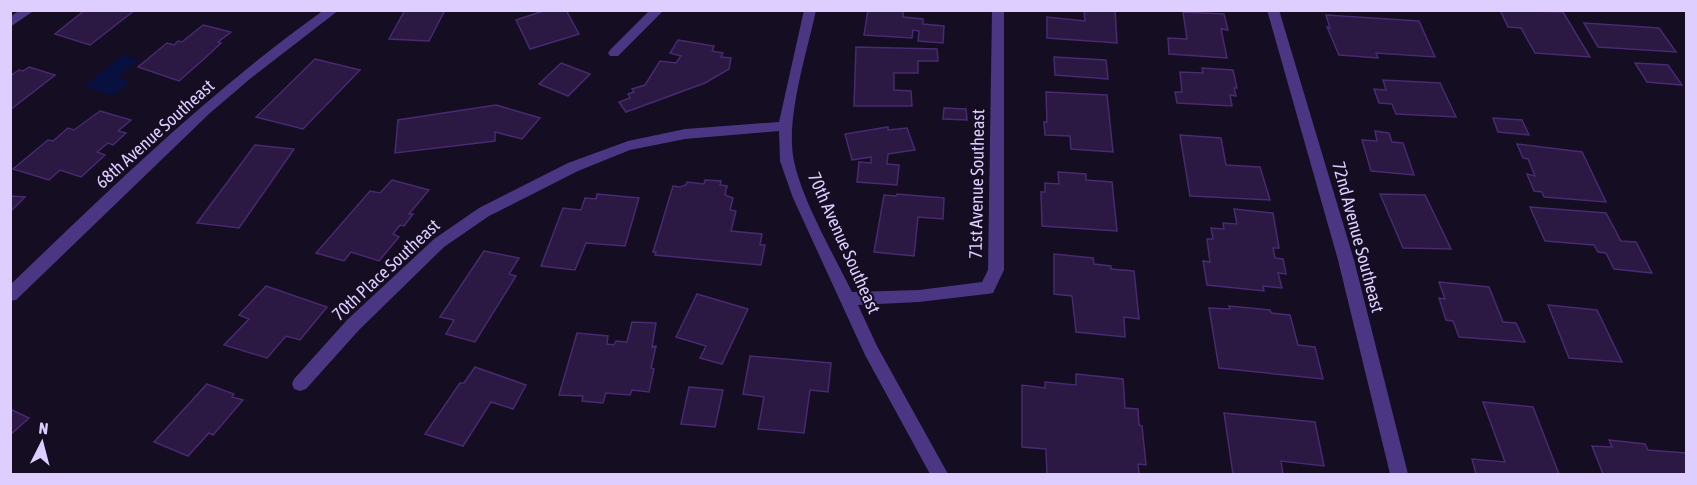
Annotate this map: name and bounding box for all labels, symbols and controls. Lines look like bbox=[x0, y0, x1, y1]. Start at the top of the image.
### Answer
street label: 68th Avenue Southeast bbox=[91, 75, 218, 192]
street label: 71st Avenue Southeast bbox=[965, 109, 988, 259]
street label: 72nd Avenue Southeast bbox=[1328, 159, 1389, 315]
street label: 70th Avenue Southeast bbox=[804, 169, 885, 317]
street label: 70th Place Southeast bbox=[328, 214, 444, 325]
north arrow bbox=[12, 413, 72, 473]
text: N bbox=[38, 419, 49, 438]

